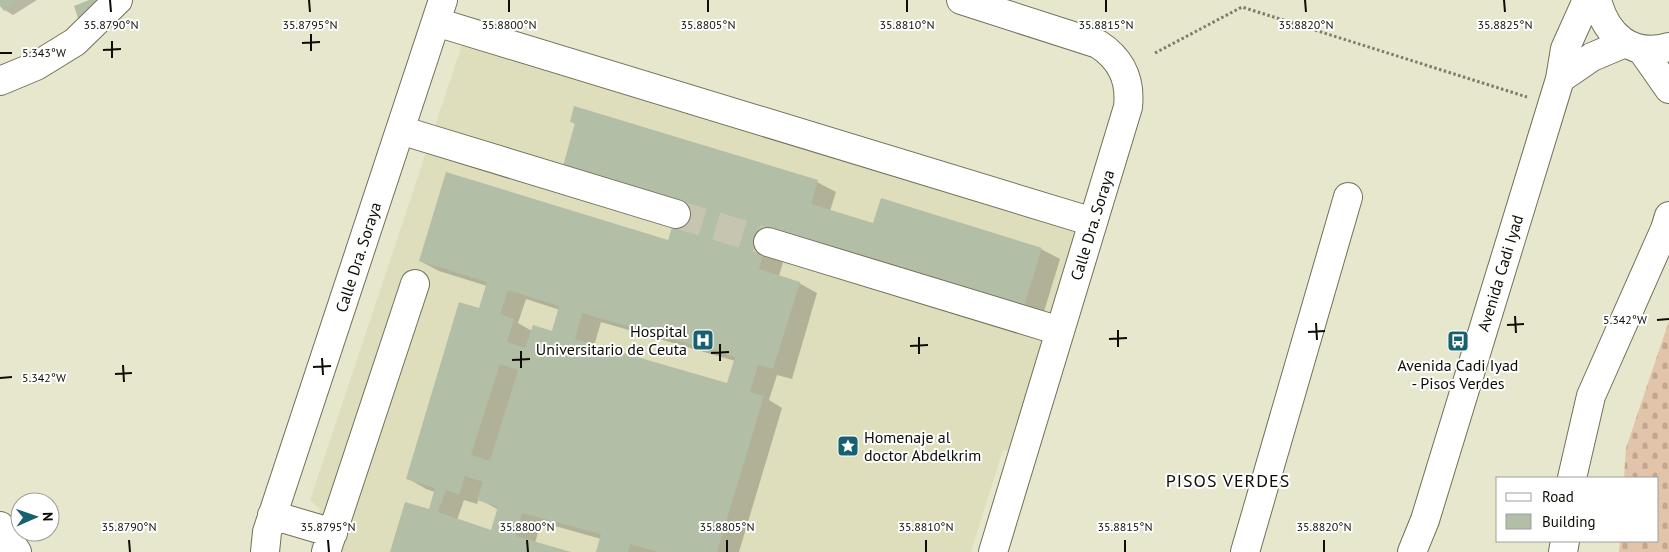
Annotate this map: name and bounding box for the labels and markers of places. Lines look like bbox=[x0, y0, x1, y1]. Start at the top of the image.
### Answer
place label: Hospital Universitario de Ceuta bbox=[536, 321, 687, 359]
hospital icon: Hospital Universitario de Ceuta bbox=[691, 328, 715, 352]
bus stop icon: Avenida Cadi Iyad - Pisos Verdes bbox=[1446, 329, 1470, 353]
place label: Avenida Cadi Iyad - Pisos Verdes bbox=[1398, 355, 1518, 393]
place label: Homenaje al doctor Abdelkrim bbox=[864, 427, 981, 465]
place icon: Homenaje al doctor Abdelkrim bbox=[836, 434, 860, 458]

